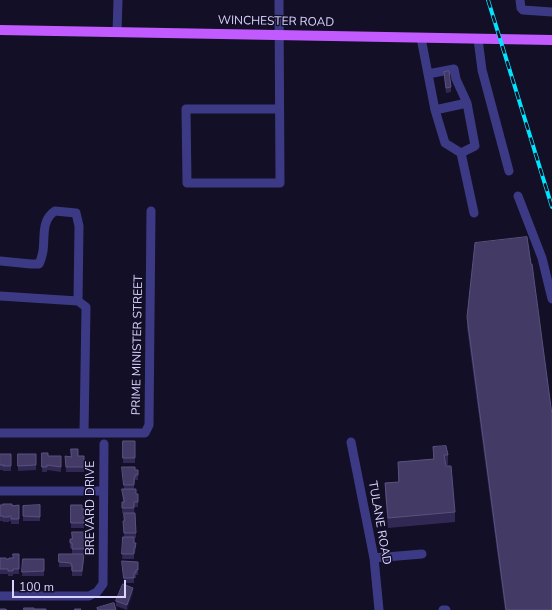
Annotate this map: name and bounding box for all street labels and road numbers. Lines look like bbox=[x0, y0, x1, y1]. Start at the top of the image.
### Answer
street label: WINCHESTER ROAD bbox=[218, 14, 334, 30]
street label: PRIME MINISTER STREET bbox=[130, 275, 146, 415]
street label: BREVARD DRIVE bbox=[84, 461, 98, 555]
street label: TULANE ROAD bbox=[365, 480, 393, 566]

